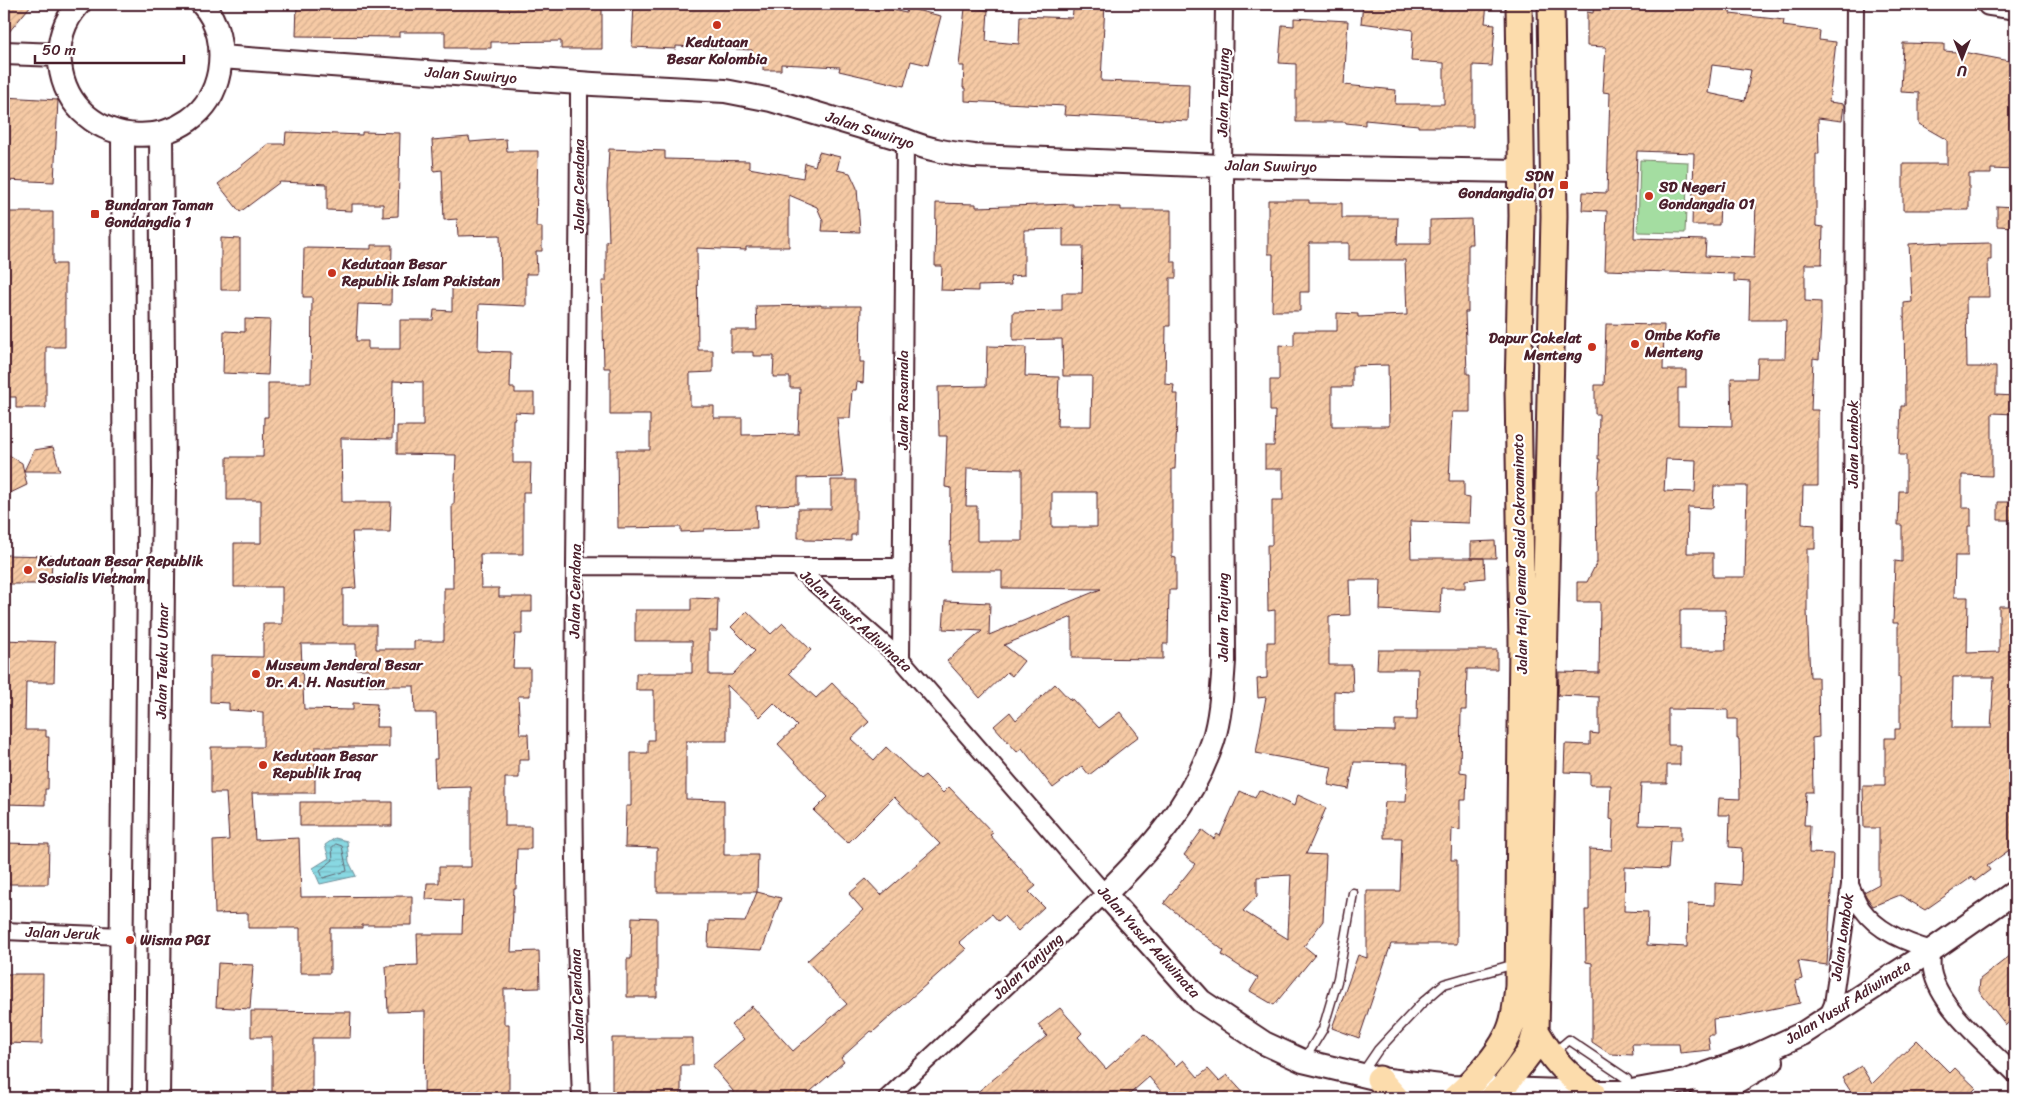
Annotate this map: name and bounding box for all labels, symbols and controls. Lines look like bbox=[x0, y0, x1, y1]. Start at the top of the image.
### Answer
marker: Kedutaan Besar Kolombia bbox=[711, 19, 723, 31]
place label: Kedutaan Besar Kolombia bbox=[667, 29, 768, 72]
scale bar bbox=[35, 32, 184, 64]
north arrow bbox=[1936, 32, 1986, 82]
text: 50 m bbox=[42, 37, 77, 63]
street label: Jalan Tanjung bbox=[1209, 47, 1237, 138]
text: U bbox=[1957, 58, 1967, 83]
street label: Jalan Suwiryo bbox=[423, 59, 518, 91]
street label: Jalan Suwiryo bbox=[821, 103, 918, 157]
street label: Jalan Cendana bbox=[566, 138, 592, 234]
street label: Jalan Suwiryo bbox=[1224, 152, 1318, 180]
place label: SDN Gondangdia 01 bbox=[1457, 163, 1555, 206]
place label: SD Negeri Gondangdia 01 bbox=[1658, 174, 1755, 217]
marker: SDN Gondangdia 01 bbox=[1558, 179, 1570, 191]
marker: SD Negeri Gondangdia 01 bbox=[1643, 190, 1655, 202]
place label: Bundaran Taman Gondangdia 1 bbox=[104, 192, 214, 235]
marker: Bundaran Taman Gondangdia 1 bbox=[89, 208, 101, 220]
place label: Kedutaan Besar Republik Islam Pakistan bbox=[341, 251, 501, 294]
marker: Kedutaan Besar Republik Islam Pakistan bbox=[326, 267, 338, 279]
place label: Ombe Kofie Menteng bbox=[1644, 322, 1721, 365]
place label: Dapur Cokelat Menteng bbox=[1489, 325, 1582, 368]
marker: Ombe Kofie Menteng bbox=[1629, 338, 1641, 350]
marker: Dapur Cokelat Menteng bbox=[1586, 341, 1598, 353]
street label: Jalan Rasamala bbox=[890, 350, 916, 451]
street label: Jalan Lombok bbox=[1840, 400, 1866, 489]
street label: Jalan Haji Oemar Said Cokroaminoto bbox=[1505, 433, 1535, 675]
street label: Jalan Cendana bbox=[561, 543, 589, 639]
place label: Kedutaan Besar Republik Sosialis Vietnam bbox=[37, 548, 204, 591]
street label: Jalan Yusuf Adiwinata bbox=[793, 562, 919, 679]
marker: Kedutaan Besar Republik Sosialis Vietnam bbox=[22, 564, 34, 576]
street label: Jalan Tanjung bbox=[1210, 572, 1236, 663]
street label: Jalan Teuku Umar bbox=[148, 602, 176, 720]
place label: Museum Jenderal Besar Dr. A. H. Nasution bbox=[265, 652, 424, 695]
marker: Museum Jenderal Besar Dr. A. H. Nasution bbox=[250, 668, 262, 680]
place label: Kedutaan Besar Republik Iraq bbox=[272, 743, 379, 786]
marker: Kedutaan Besar Republik Iraq bbox=[257, 759, 269, 771]
street label: Jalan Yusuf Adiwinata bbox=[1090, 879, 1207, 1005]
street label: Jalan Lombok bbox=[1823, 892, 1861, 983]
street label: Jalan Jeruk bbox=[24, 919, 102, 947]
street label: Jalan Tanjung bbox=[986, 926, 1069, 1007]
place label: Wisma PGI bbox=[140, 927, 211, 953]
marker: Wisma PGI bbox=[124, 934, 136, 946]
street label: Jalan Cendana bbox=[562, 948, 592, 1045]
street label: Jalan Yusuf Adiwinata bbox=[1779, 953, 1916, 1052]

